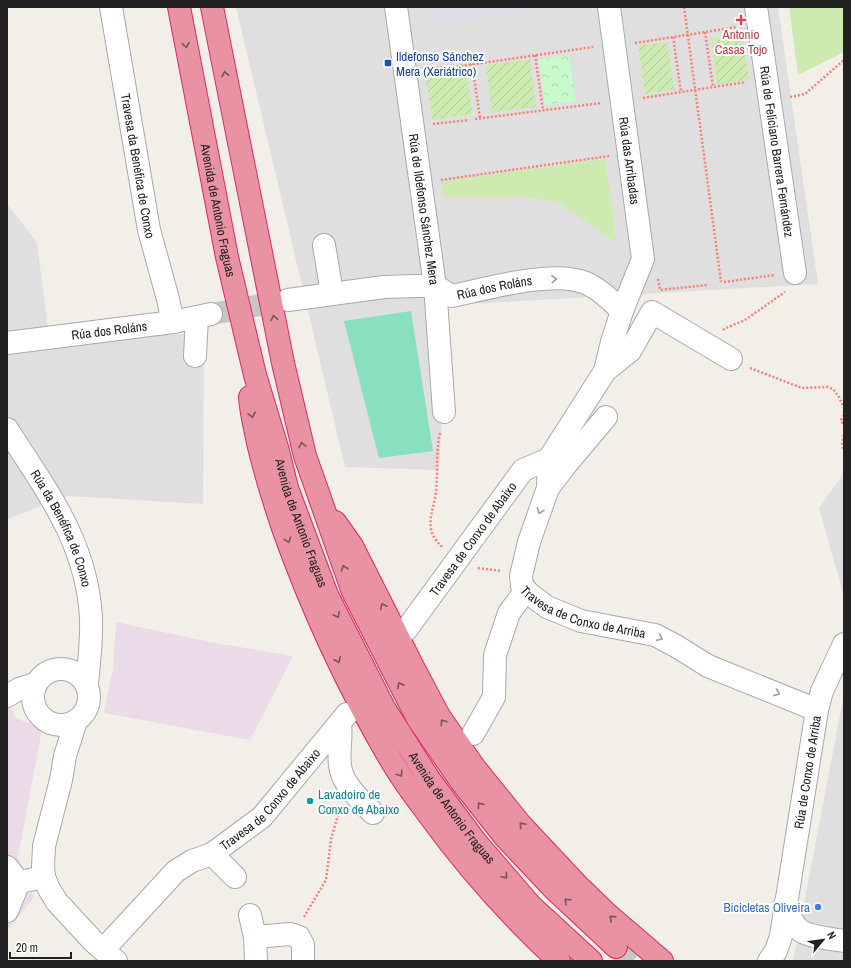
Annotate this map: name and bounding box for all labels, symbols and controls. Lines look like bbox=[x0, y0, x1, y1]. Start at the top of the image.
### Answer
marker: Antonio Casas Tojo bbox=[736, 15, 746, 25]
place label: Antonio Casas Tojo bbox=[715, 26, 767, 58]
one-way arrow bbox=[182, 42, 190, 48]
place label: Ildefonso Sánchez Mera (Xeriátrico) bbox=[396, 48, 484, 80]
marker: Ildefonso Sánchez Mera (Xeriátrico) bbox=[383, 58, 393, 68]
street label: Rúa de Feliciano Barrera Fernández bbox=[756, 65, 798, 238]
one-way arrow bbox=[221, 71, 230, 77]
street label: Travesa da Benéfica de Conxo bbox=[117, 92, 159, 240]
street label: Rúa das Arribadas bbox=[615, 116, 644, 206]
street label: Rúa de Ildefonso Sánchez Mera bbox=[405, 132, 443, 286]
street label: Avenida de Antonio Fraguas bbox=[196, 141, 239, 279]
street label: Rúa dos Roláns bbox=[455, 272, 533, 304]
one-way arrow bbox=[551, 274, 557, 283]
one-way arrow bbox=[270, 315, 278, 321]
street label: Rúa dos Roláns bbox=[70, 317, 148, 344]
one-way arrow bbox=[247, 412, 255, 418]
one-way arrow bbox=[298, 441, 307, 448]
street label: Avenida de Antonio Fraguas bbox=[271, 456, 331, 590]
street label: Rúa da Benéfica de Conxo bbox=[27, 466, 95, 589]
street label: Travesa de Conxo de Abaixo bbox=[426, 479, 521, 600]
one-way arrow bbox=[536, 507, 544, 514]
one-way arrow bbox=[283, 536, 291, 543]
one-way arrow bbox=[340, 564, 349, 571]
street label: Travesa de Conxo de Arriba bbox=[516, 582, 647, 642]
one-way arrow bbox=[380, 603, 388, 611]
one-way arrow bbox=[332, 611, 340, 618]
one-way arrow bbox=[655, 633, 663, 641]
one-way arrow bbox=[333, 655, 341, 663]
one-way arrow bbox=[397, 681, 405, 689]
one-way arrow bbox=[773, 689, 780, 697]
street label: Rúa de Conxo de Arriba bbox=[790, 714, 825, 830]
one-way arrow bbox=[441, 719, 448, 726]
street label: Travesa de Conxo de Abaixo bbox=[217, 745, 324, 854]
street label: Avenida de Antonio Fraguas bbox=[404, 748, 499, 868]
one-way arrow bbox=[395, 769, 402, 776]
place label: Lavadoiro de Conxo de Abaixo bbox=[318, 786, 399, 818]
marker: Lavadoiro de Conxo de Abaixo bbox=[305, 796, 315, 806]
one-way arrow bbox=[477, 803, 484, 810]
one-way arrow bbox=[519, 822, 526, 830]
one-way arrow bbox=[501, 871, 508, 879]
one-way arrow bbox=[564, 899, 572, 906]
place label: Bicicletas Oliveira bbox=[723, 899, 810, 916]
marker: Bicicletas Oliveira bbox=[813, 902, 823, 912]
one-way arrow bbox=[609, 916, 617, 923]
north arrow bbox=[803, 920, 843, 960]
text: N bbox=[824, 929, 839, 941]
scale bar bbox=[10, 934, 71, 960]
text: 20 m bbox=[16, 940, 38, 956]

